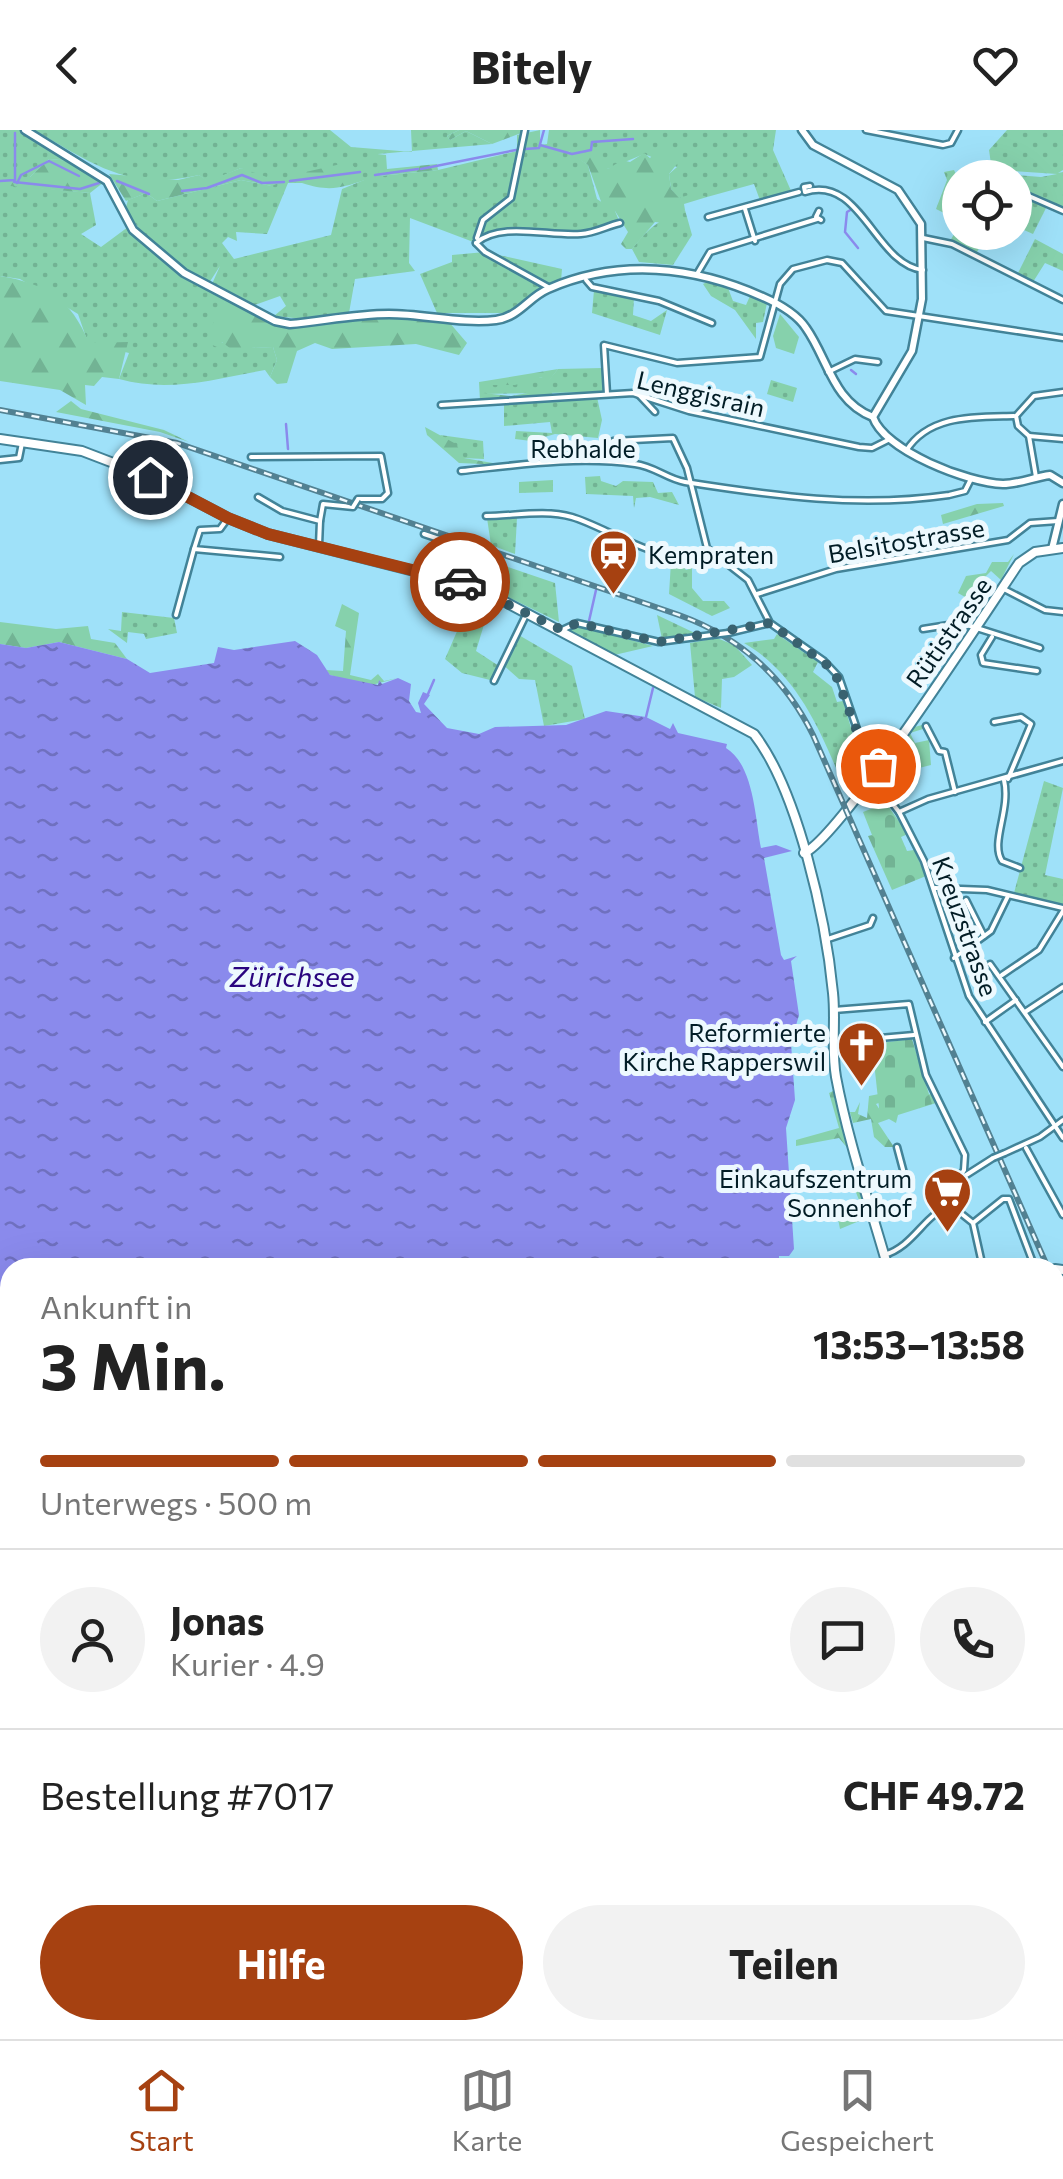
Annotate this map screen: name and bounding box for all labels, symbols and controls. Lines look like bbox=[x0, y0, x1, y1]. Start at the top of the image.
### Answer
icon: back bbox=[40, 38, 95, 93]
text: Bitely bbox=[471, 38, 592, 93]
icon: heart bbox=[968, 38, 1023, 93]
map controls bbox=[942, 160, 1032, 250]
button: locate bbox=[942, 160, 1032, 250]
street label: Lenggisrain bbox=[634, 364, 768, 422]
street label: Rebhalde bbox=[530, 433, 636, 463]
pin bbox=[108, 435, 193, 520]
icon: home bbox=[123, 450, 178, 505]
street label: Belsitostrasse bbox=[825, 511, 987, 569]
station icon: Kempraten bbox=[587, 528, 639, 596]
courier bbox=[410, 532, 510, 632]
place label: Kempraten bbox=[648, 539, 774, 569]
icon: car bbox=[433, 555, 488, 610]
street label: Rütistrasse bbox=[899, 571, 997, 693]
pin bbox=[836, 724, 921, 809]
icon: bag bbox=[851, 739, 906, 794]
street label: Kreuzstrasse bbox=[927, 852, 1005, 1000]
water label: Zürichsee bbox=[229, 959, 355, 993]
place label: Reformierte Kirche Rapperswil bbox=[623, 1017, 826, 1076]
church icon: Reformierte Kirche Rapperswil bbox=[835, 1020, 887, 1088]
place label: Einkaufszentrum Sonnenhof bbox=[719, 1163, 912, 1222]
supermarket icon: Einkaufszentrum Sonnenhof bbox=[921, 1166, 973, 1234]
text: Ankunft in bbox=[40, 1286, 192, 1326]
text: 13:53–13:58 bbox=[813, 1320, 1025, 1367]
text: 3 Min. bbox=[40, 1324, 226, 1403]
text: Unterwegs · 500 m bbox=[40, 1482, 312, 1522]
button: person bbox=[40, 1587, 145, 1692]
button: chat bbox=[790, 1587, 895, 1692]
button: phone bbox=[920, 1587, 1025, 1692]
text: Jonas bbox=[170, 1596, 265, 1643]
text: Kurier · 4.9 bbox=[170, 1643, 325, 1683]
text: Bestellung #7017 bbox=[40, 1771, 334, 1818]
text: CHF 49.72 bbox=[843, 1771, 1025, 1818]
button: Hilfe bbox=[40, 1905, 523, 2020]
button: Teilen bbox=[543, 1905, 1025, 2020]
tab: Start bbox=[129, 2063, 194, 2157]
tab: Karte bbox=[452, 2063, 522, 2157]
tab: Gespeichert bbox=[780, 2063, 934, 2157]

